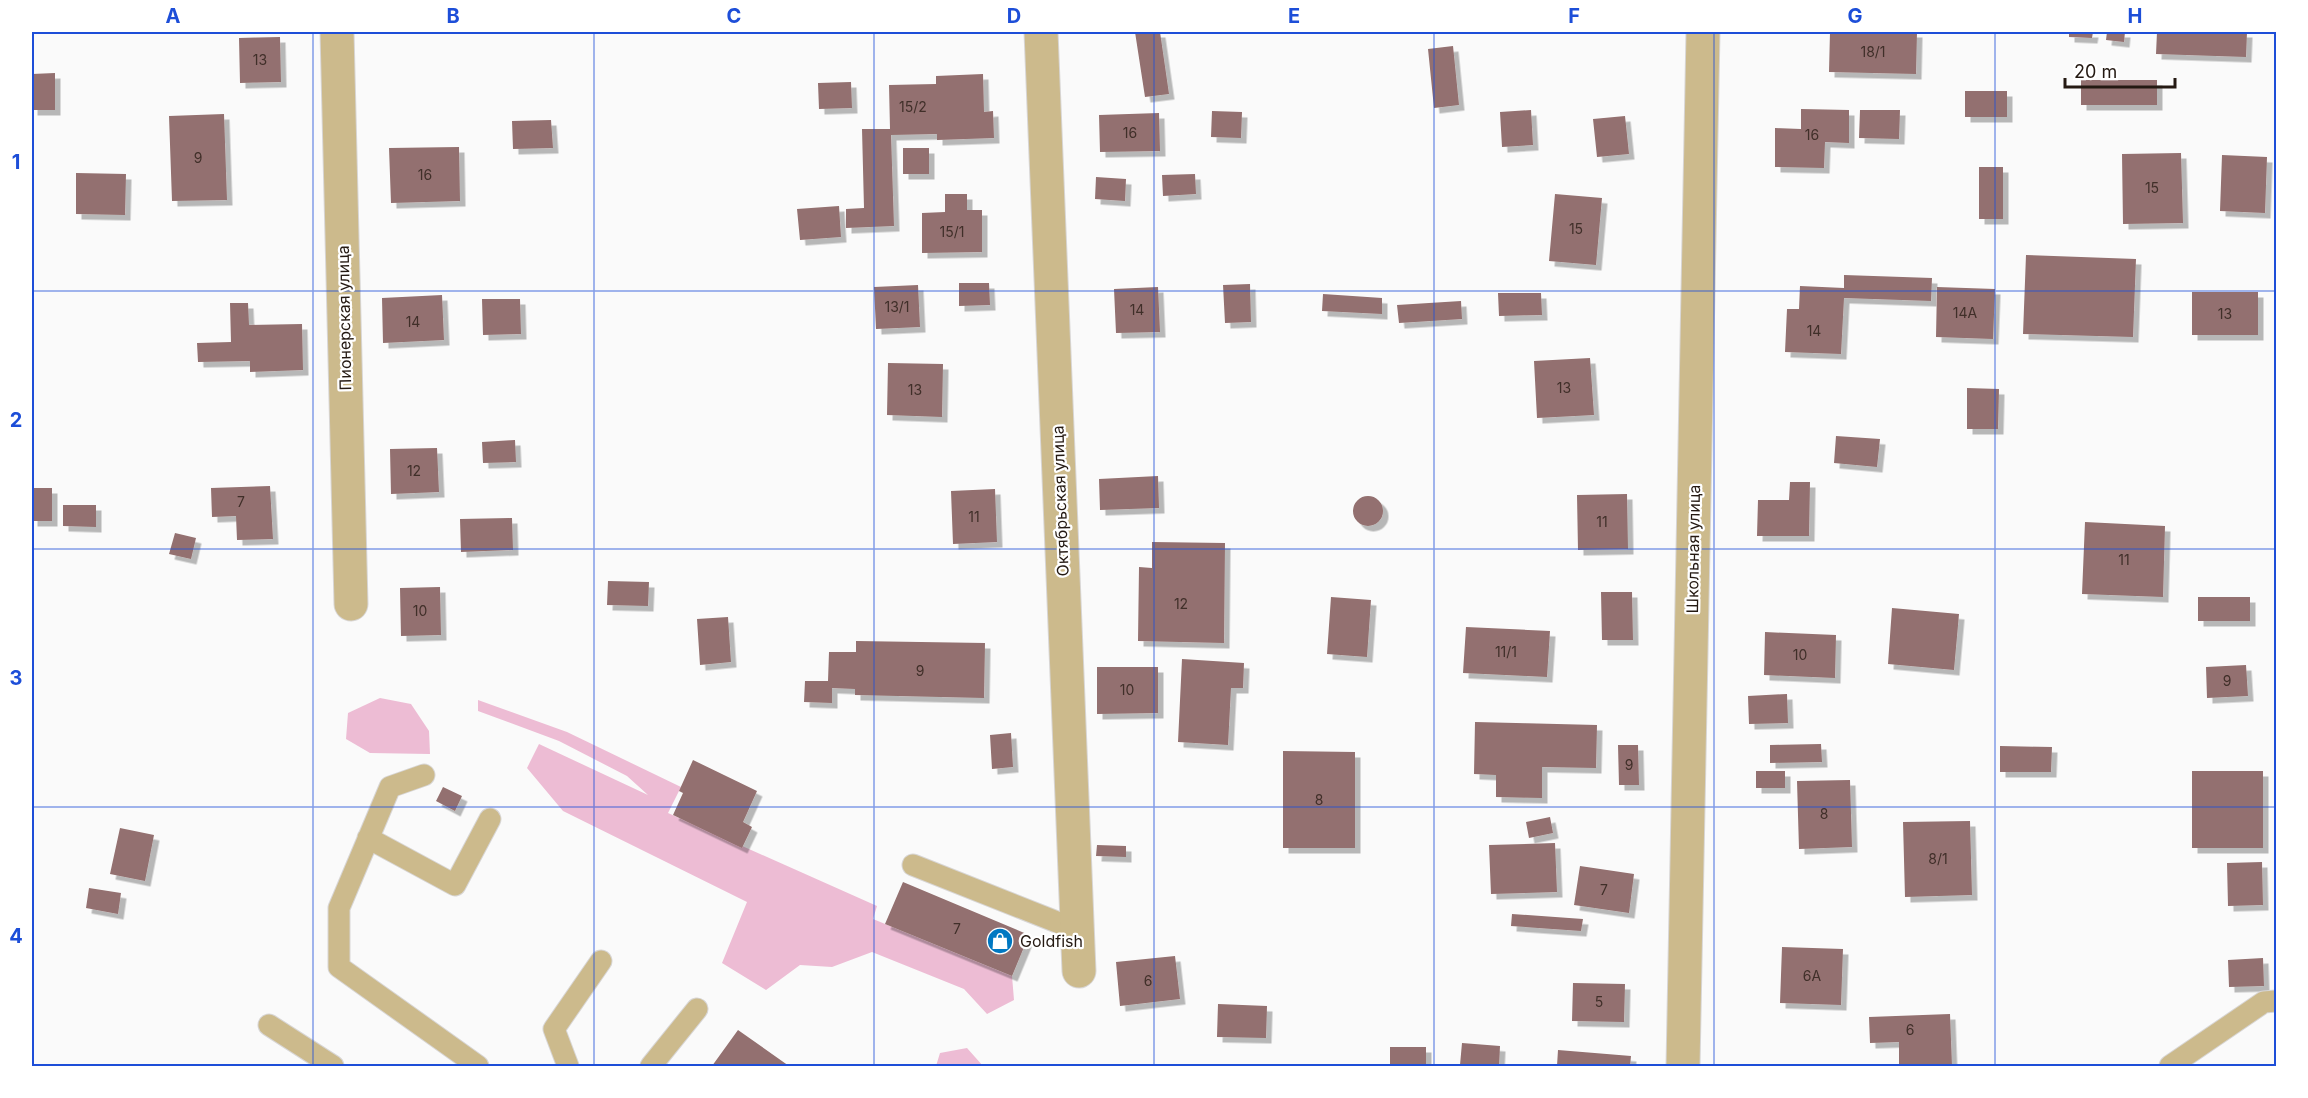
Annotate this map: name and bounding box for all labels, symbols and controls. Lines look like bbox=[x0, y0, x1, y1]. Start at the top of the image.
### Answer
text: A bbox=[166, 4, 181, 28]
text: B bbox=[446, 4, 460, 28]
text: C bbox=[727, 4, 741, 28]
text: D bbox=[1007, 4, 1021, 28]
text: E bbox=[1288, 4, 1300, 28]
text: F bbox=[1568, 4, 1580, 28]
text: G bbox=[1847, 4, 1863, 28]
text: H bbox=[2128, 4, 2142, 28]
house number: 18/1 bbox=[1860, 43, 1886, 60]
house number: 13 bbox=[253, 51, 267, 68]
scale bar bbox=[2065, 51, 2174, 89]
text: 20 m bbox=[2074, 61, 2117, 82]
house number: 15/2 bbox=[899, 98, 927, 115]
house number: 16 bbox=[1123, 124, 1137, 141]
house number: 16 bbox=[1805, 126, 1819, 143]
house number: 9 bbox=[194, 149, 202, 166]
text: 1 bbox=[12, 150, 20, 174]
house number: 16 bbox=[418, 166, 432, 183]
house number: 15 bbox=[2145, 179, 2159, 196]
house number: 15 bbox=[1569, 220, 1583, 237]
house number: 15/1 bbox=[940, 223, 964, 240]
street label: Пионерская улица bbox=[333, 245, 355, 391]
house number: 13/1 bbox=[884, 298, 910, 315]
house number: 14 bbox=[1130, 301, 1144, 318]
house number: 14А bbox=[1953, 304, 1978, 321]
house number: 13 bbox=[2218, 305, 2232, 322]
house number: 14 bbox=[406, 313, 420, 330]
house number: 14 bbox=[1807, 322, 1821, 339]
house number: 13 bbox=[1557, 379, 1571, 396]
house number: 13 bbox=[908, 381, 922, 398]
text: 2 bbox=[10, 408, 22, 432]
street label: Октябрьская улица bbox=[1047, 425, 1073, 577]
house number: 12 bbox=[407, 462, 421, 479]
street label: Школьная улица bbox=[1682, 485, 1704, 613]
house number: 7 bbox=[237, 493, 245, 510]
house number: 11 bbox=[968, 508, 980, 525]
house number: 11 bbox=[1596, 513, 1608, 530]
house number: 11 bbox=[2118, 551, 2130, 568]
house number: 12 bbox=[1174, 595, 1188, 612]
house number: 10 bbox=[413, 602, 427, 619]
house number: 11/1 bbox=[1495, 643, 1517, 660]
house number: 10 bbox=[1793, 646, 1807, 663]
house number: 9 bbox=[916, 662, 924, 679]
text: 3 bbox=[10, 666, 22, 690]
house number: 9 bbox=[2223, 672, 2231, 689]
house number: 10 bbox=[1120, 681, 1134, 698]
house number: 9 bbox=[1625, 756, 1633, 773]
house number: 8 bbox=[1315, 791, 1323, 808]
house number: 8 bbox=[1820, 805, 1828, 822]
house number: 8/1 bbox=[1928, 850, 1948, 867]
house number: 7 bbox=[1600, 881, 1608, 898]
house number: 7 bbox=[953, 920, 961, 937]
text: 4 bbox=[9, 924, 23, 948]
shop icon: Goldfish bbox=[985, 926, 1015, 956]
place label: Goldfish bbox=[1020, 931, 1083, 951]
house number: 6А bbox=[1803, 967, 1822, 984]
house number: 6 bbox=[1144, 972, 1152, 989]
house number: 5 bbox=[1595, 993, 1603, 1010]
house number: 6 bbox=[1906, 1021, 1914, 1038]

